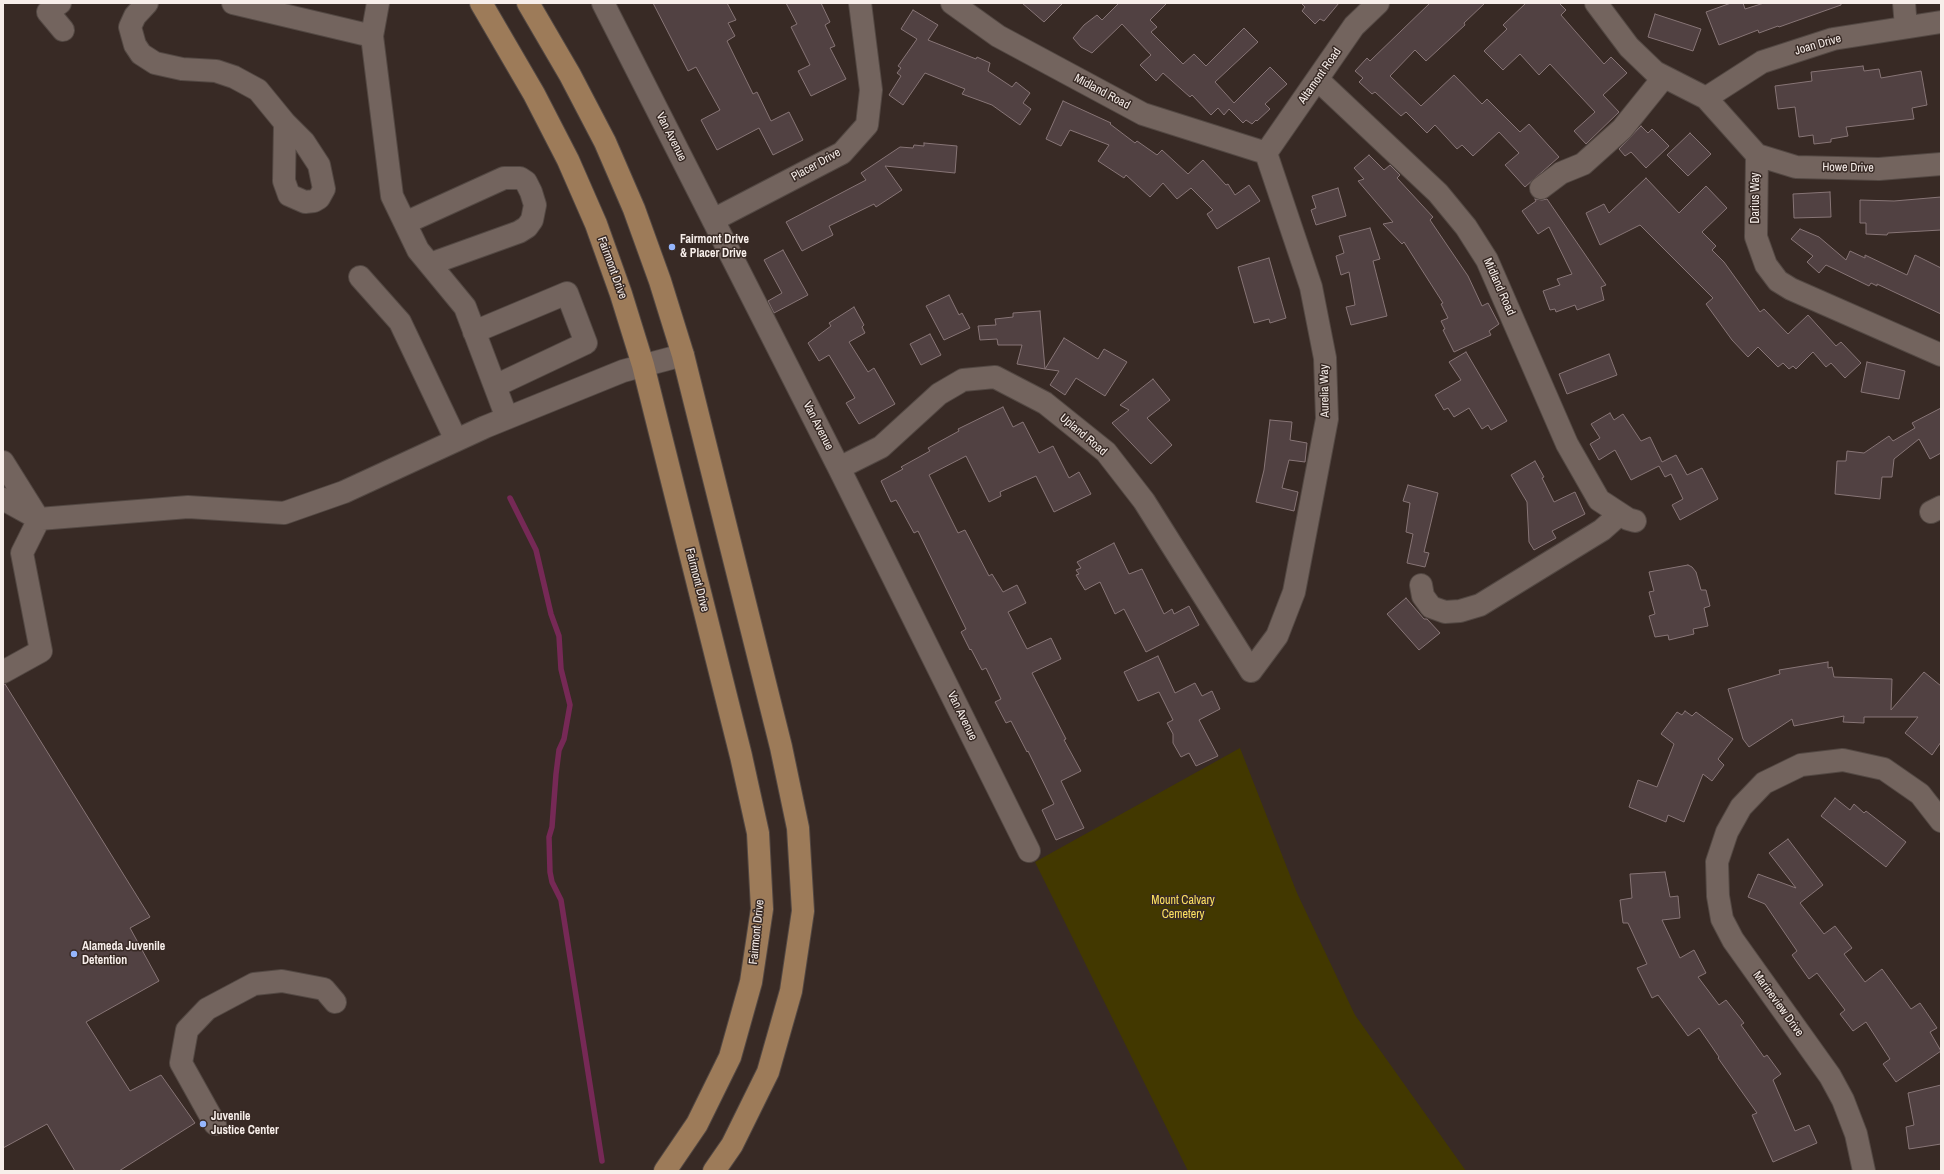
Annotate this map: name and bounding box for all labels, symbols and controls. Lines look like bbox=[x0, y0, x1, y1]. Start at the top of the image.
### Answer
street label: Joan Drive bbox=[1793, 32, 1843, 58]
street label: Altamont Road bbox=[1295, 45, 1345, 107]
street label: Midland Road bbox=[1072, 71, 1132, 113]
street label: Van Avenue bbox=[653, 110, 689, 164]
street label: Placer Drive bbox=[789, 146, 843, 184]
street label: Howe Drive bbox=[1822, 160, 1874, 176]
street label: Darius Way bbox=[1749, 172, 1763, 224]
place label: Fairmont Drive & Placer Drive bbox=[680, 233, 749, 261]
street label: Fairmont Drive bbox=[594, 235, 630, 301]
marker: Fairmont Drive & Placer Drive bbox=[667, 242, 677, 252]
street label: Midland Road bbox=[1480, 256, 1518, 318]
street label: Aurelia Way bbox=[1317, 364, 1333, 418]
street label: Van Avenue bbox=[800, 399, 836, 453]
street label: Upland Road bbox=[1056, 411, 1110, 459]
street label: Fairmont Drive bbox=[682, 547, 712, 613]
street label: Van Avenue bbox=[944, 689, 980, 743]
park label: Mount Calvary Cemetery bbox=[1151, 894, 1215, 922]
street label: Fairmont Drive bbox=[746, 899, 768, 965]
place label: Alameda Juvenile Detention bbox=[82, 940, 165, 968]
marker: Alameda Juvenile Detention bbox=[69, 949, 79, 959]
street label: Marineview Drive bbox=[1750, 969, 1806, 1039]
place label: Juvenile Justice Center bbox=[211, 1110, 279, 1138]
marker: Juvenile Justice Center bbox=[198, 1119, 208, 1129]

